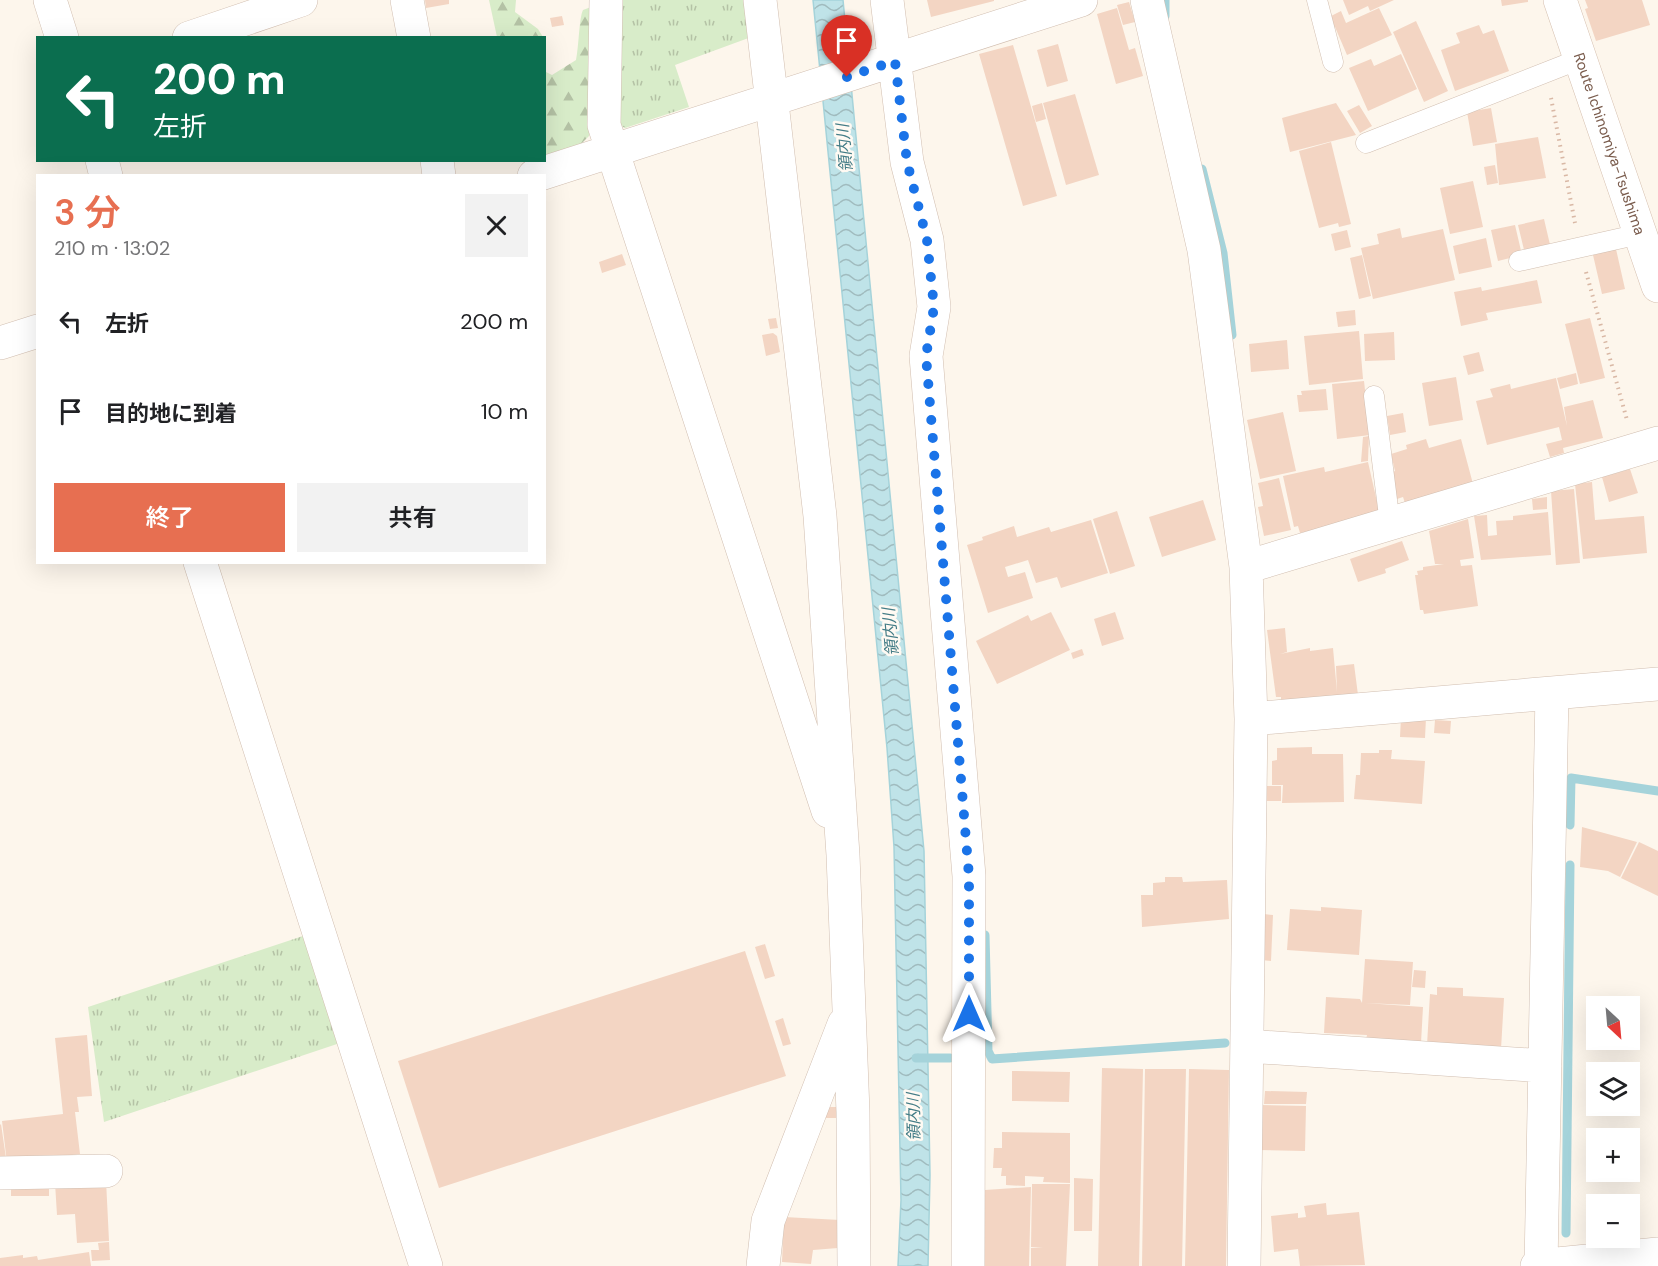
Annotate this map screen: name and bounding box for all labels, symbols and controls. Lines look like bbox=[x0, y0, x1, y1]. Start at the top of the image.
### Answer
pin bbox=[821, 15, 872, 77]
icon: arrive bbox=[830, 24, 863, 57]
street label: Route Ichinomiya-Tsushima bbox=[1569, 50, 1650, 238]
text: 200 m bbox=[153, 52, 286, 107]
icon: left bbox=[54, 60, 132, 138]
text: 左折 bbox=[153, 109, 207, 144]
water label: 領内川 bbox=[832, 121, 857, 173]
text: 3 分 bbox=[54, 189, 120, 236]
button: close bbox=[465, 194, 528, 257]
text: 210 m · 13:02 bbox=[54, 235, 170, 261]
icon: left bbox=[54, 305, 87, 338]
text: 200 m bbox=[460, 307, 528, 336]
text: 左折 bbox=[105, 309, 149, 338]
icon: arrive bbox=[54, 395, 87, 428]
text: 10 m bbox=[481, 397, 528, 426]
text: 目的地に到着 bbox=[105, 399, 237, 428]
button: 終了 bbox=[54, 483, 285, 552]
button: 共有 bbox=[297, 483, 528, 552]
water label: 領内川 bbox=[878, 605, 903, 657]
position arrow bbox=[937, 982, 1001, 1046]
north arrow bbox=[1586, 996, 1640, 1050]
map controls bbox=[1586, 996, 1640, 1248]
button: layers bbox=[1586, 1062, 1640, 1116]
water label: 領内川 bbox=[903, 1091, 924, 1141]
button: + bbox=[1586, 1128, 1640, 1182]
button: − bbox=[1586, 1194, 1640, 1248]

